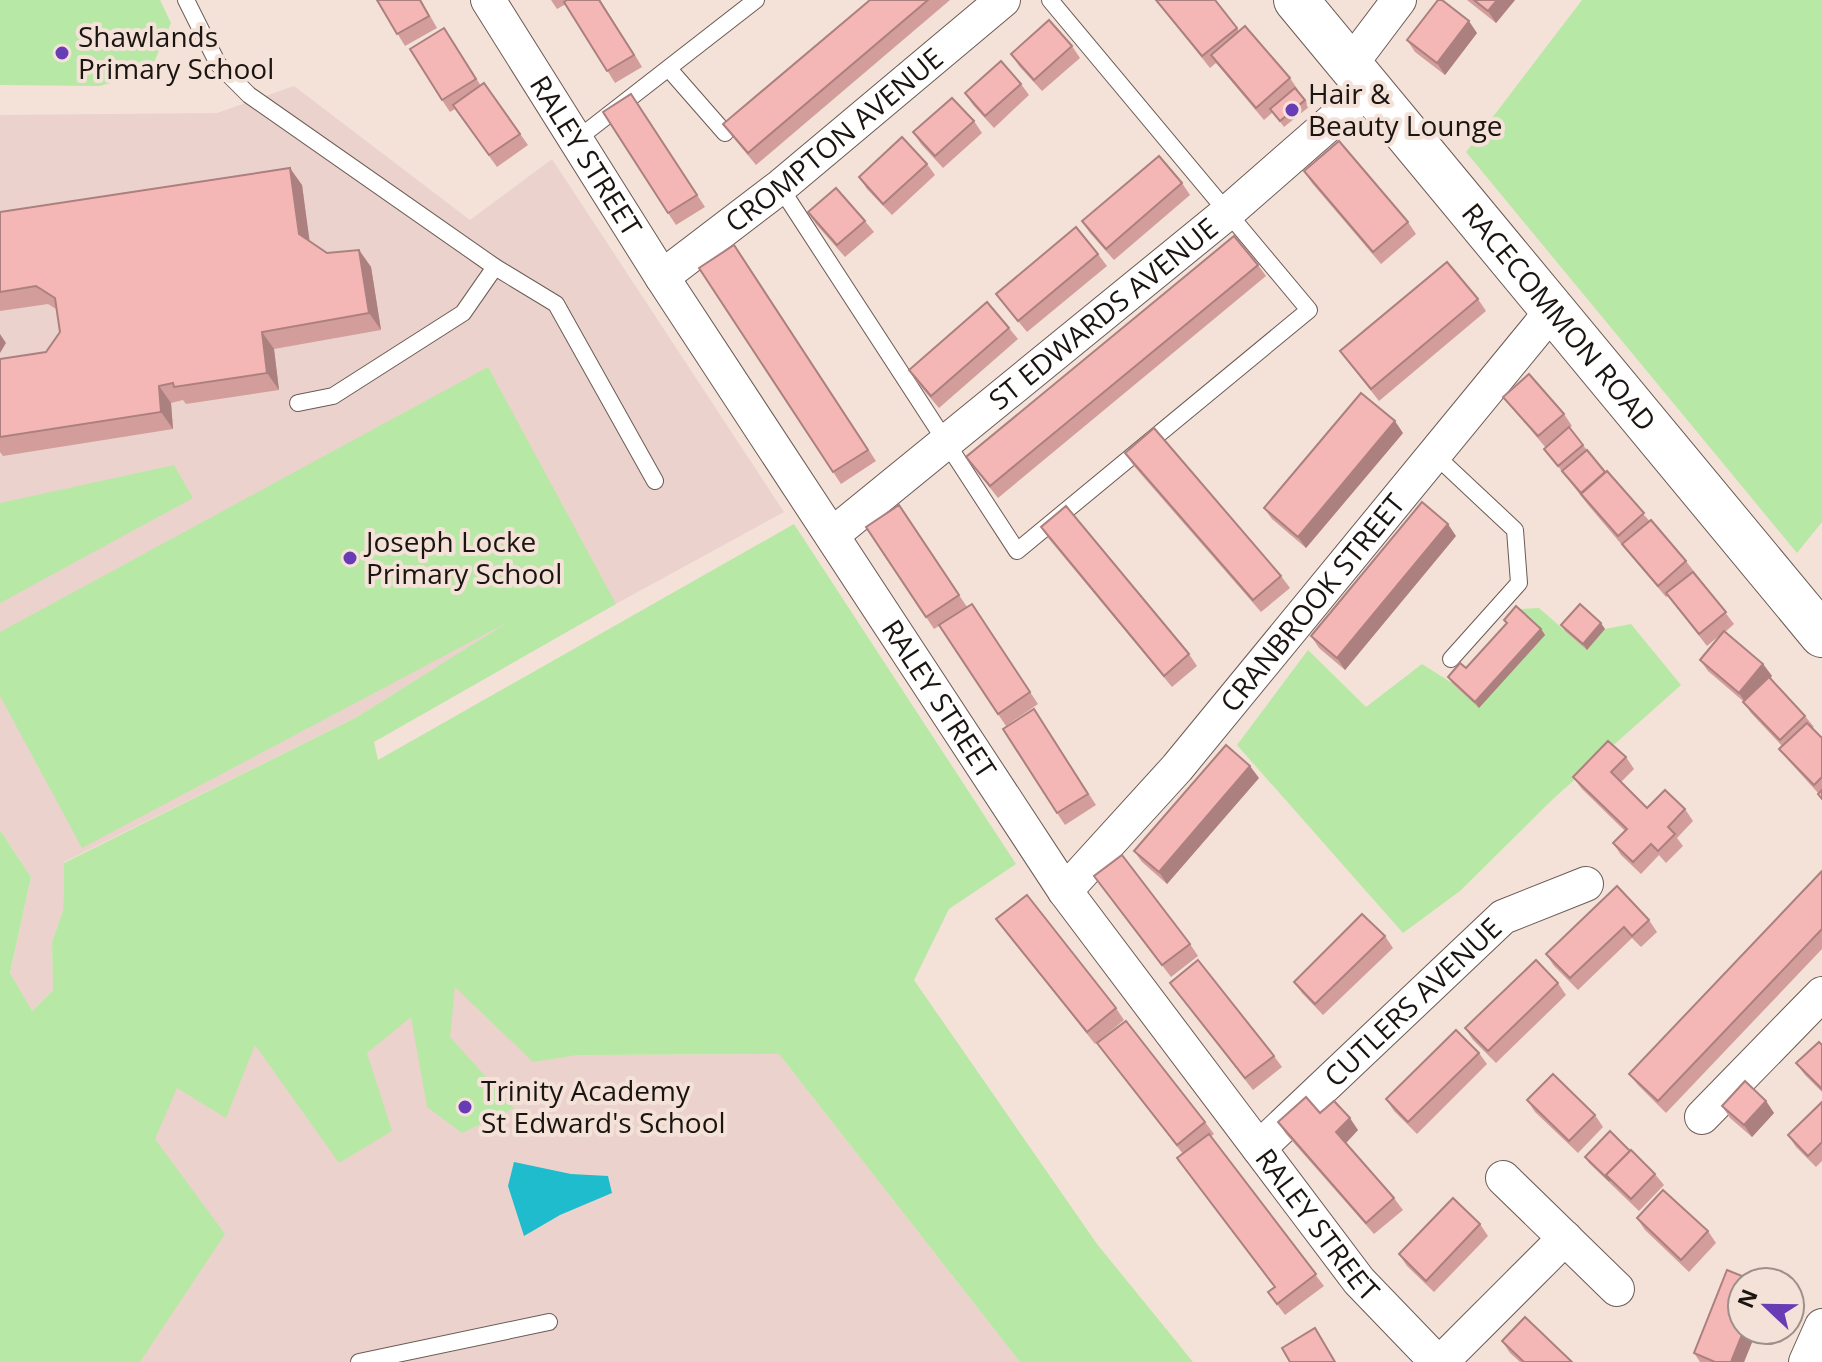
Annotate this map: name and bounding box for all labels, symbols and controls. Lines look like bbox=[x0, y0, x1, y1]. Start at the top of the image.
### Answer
place label: Shawlands Primary School bbox=[78, 17, 274, 87]
street label: CROMPTON AVENUE bbox=[717, 38, 950, 240]
marker: Shawlands Primary School bbox=[53, 44, 71, 62]
street label: RALEY STREET bbox=[522, 68, 652, 243]
place label: Hair & Beauty Lounge bbox=[1308, 74, 1503, 144]
marker: Hair & Beauty Lounge bbox=[1283, 101, 1301, 119]
street label: RACECOMMON ROAD bbox=[1454, 195, 1665, 439]
street label: ST EDWARDS AVENUE bbox=[980, 208, 1225, 418]
street label: CRANBROOK STREET bbox=[1211, 485, 1413, 719]
place label: Joseph Locke Primary School bbox=[363, 522, 562, 592]
marker: Joseph Locke Primary School bbox=[341, 549, 359, 567]
street label: RALEY STREET bbox=[874, 612, 1006, 786]
street label: CUTLERS AVENUE bbox=[1315, 908, 1509, 1095]
place label: Trinity Academy St Edward's School bbox=[481, 1071, 726, 1141]
marker: Trinity Academy St Edward's School bbox=[456, 1098, 474, 1116]
street label: RALEY STREET bbox=[1248, 1140, 1389, 1309]
north arrow bbox=[1726, 1266, 1806, 1346]
text: N bbox=[1729, 1284, 1764, 1312]

